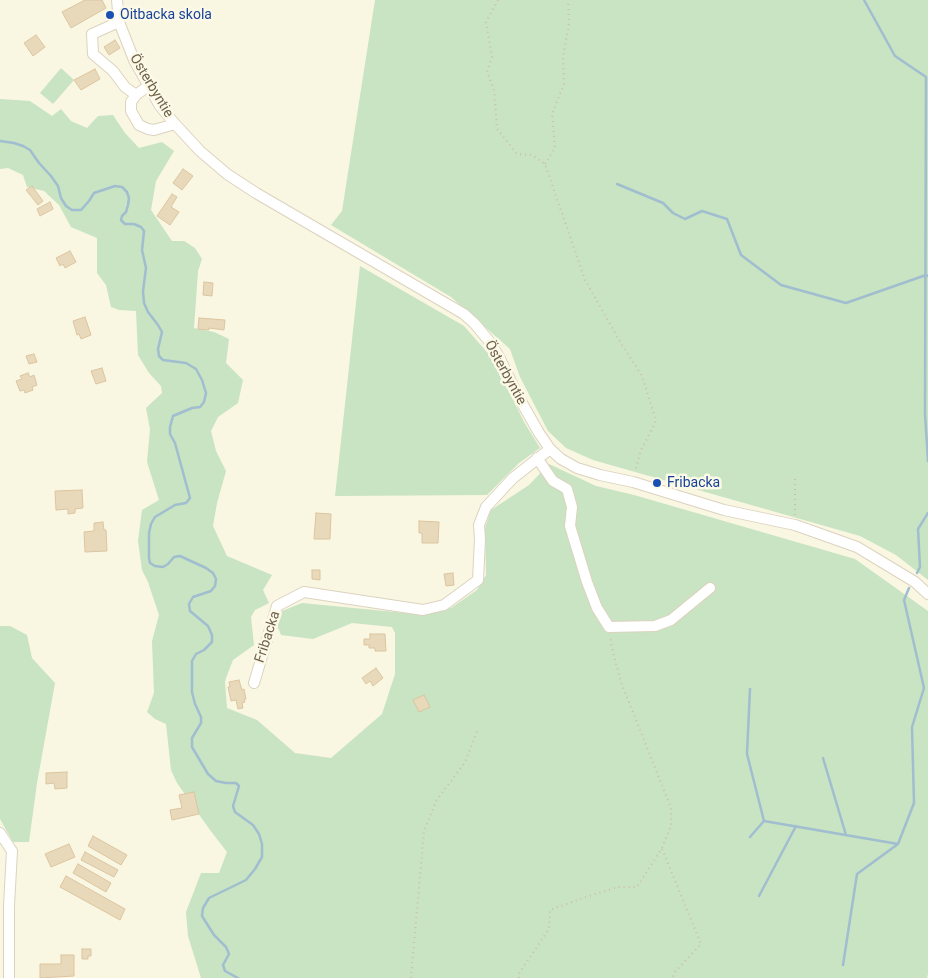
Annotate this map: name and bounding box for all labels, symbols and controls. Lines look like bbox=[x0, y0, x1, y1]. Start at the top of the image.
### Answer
place label: Oitbacka skola bbox=[120, 7, 212, 23]
marker: Oitbacka skola bbox=[104, 9, 116, 21]
street label: Österbyntie bbox=[125, 51, 177, 121]
street label: Österbyntie bbox=[480, 338, 530, 408]
place label: Fribacka bbox=[667, 475, 720, 491]
marker: Fribacka bbox=[651, 477, 663, 489]
street label: Fribacka bbox=[252, 609, 284, 665]

